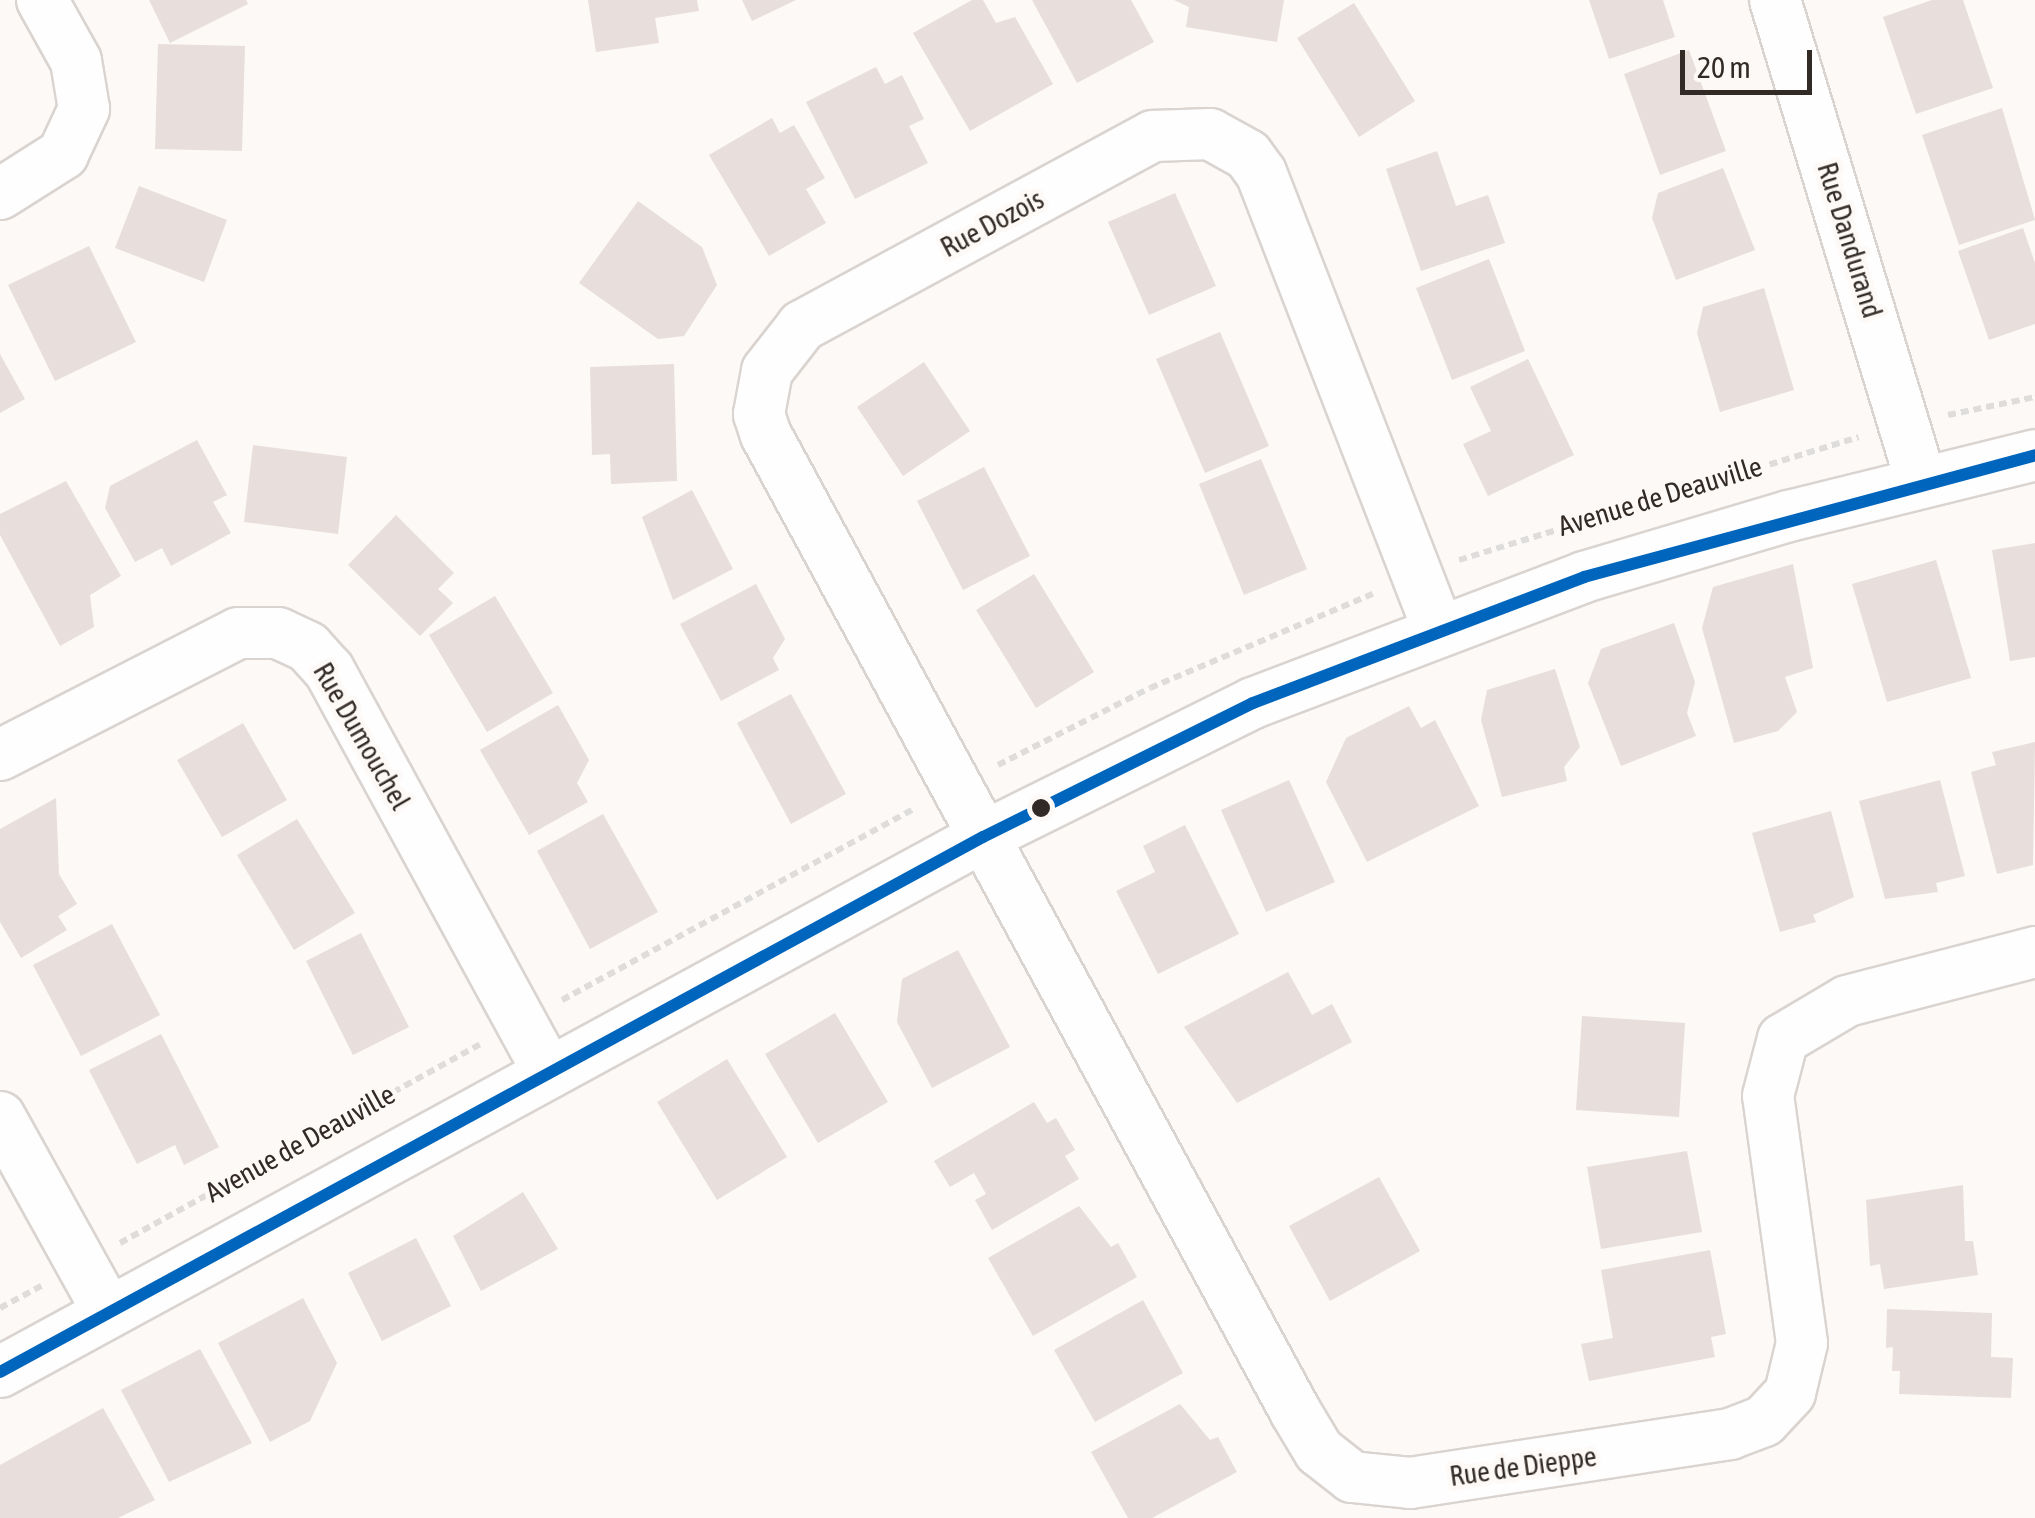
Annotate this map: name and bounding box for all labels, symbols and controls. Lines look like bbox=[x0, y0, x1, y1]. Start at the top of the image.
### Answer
scale bar bbox=[1685, 30, 1818, 92]
text: 20 m bbox=[1697, 50, 1751, 84]
street label: Rue Dandurand bbox=[1810, 158, 1890, 322]
street label: Rue Dozois bbox=[935, 182, 1049, 264]
street label: Avenue de Deauville bbox=[1554, 449, 1766, 543]
street label: Rue Dumouchel bbox=[306, 657, 418, 815]
unlabelled marker bbox=[1031, 798, 1051, 818]
street label: Avenue de Deauville bbox=[199, 1077, 401, 1209]
street label: Rue de Dieppe bbox=[1447, 1439, 1599, 1493]

